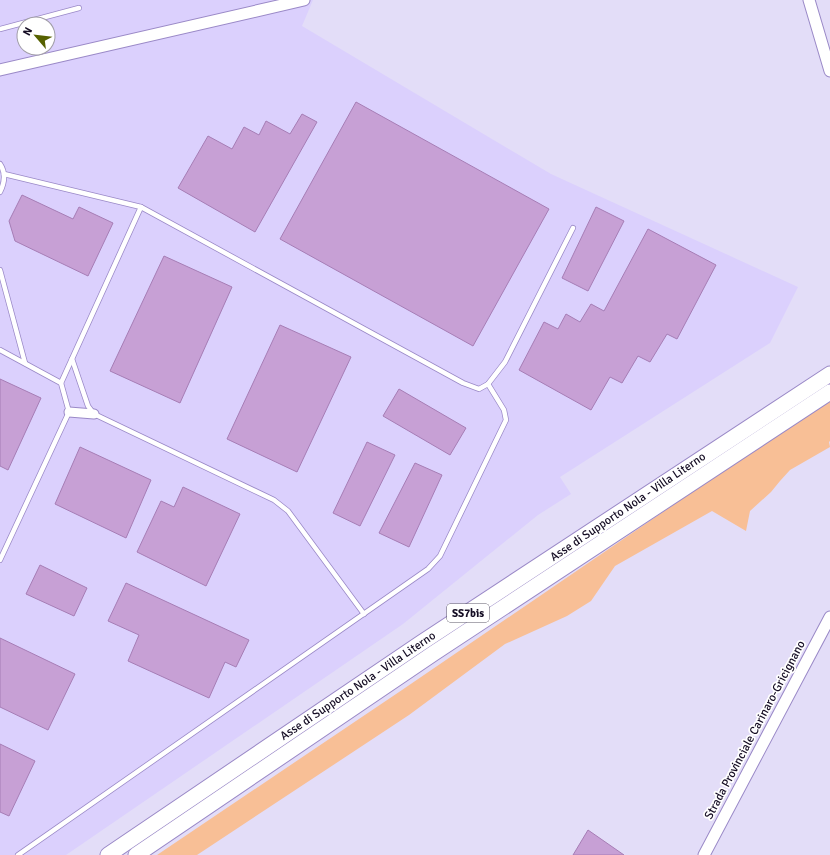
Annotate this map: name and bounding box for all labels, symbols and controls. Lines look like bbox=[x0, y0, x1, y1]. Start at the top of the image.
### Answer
north arrow bbox=[16, 16, 56, 56]
text: N bbox=[20, 25, 35, 38]
street label: Asse di Supporto Nola - Villa Literno bbox=[547, 449, 709, 565]
road number: SS7bis bbox=[447, 604, 489, 622]
street label: Asse di Supporto Nola - Villa Literno bbox=[277, 628, 439, 744]
street label: Strada Provinciale Carinaro-Gricignano bbox=[701, 638, 809, 822]

